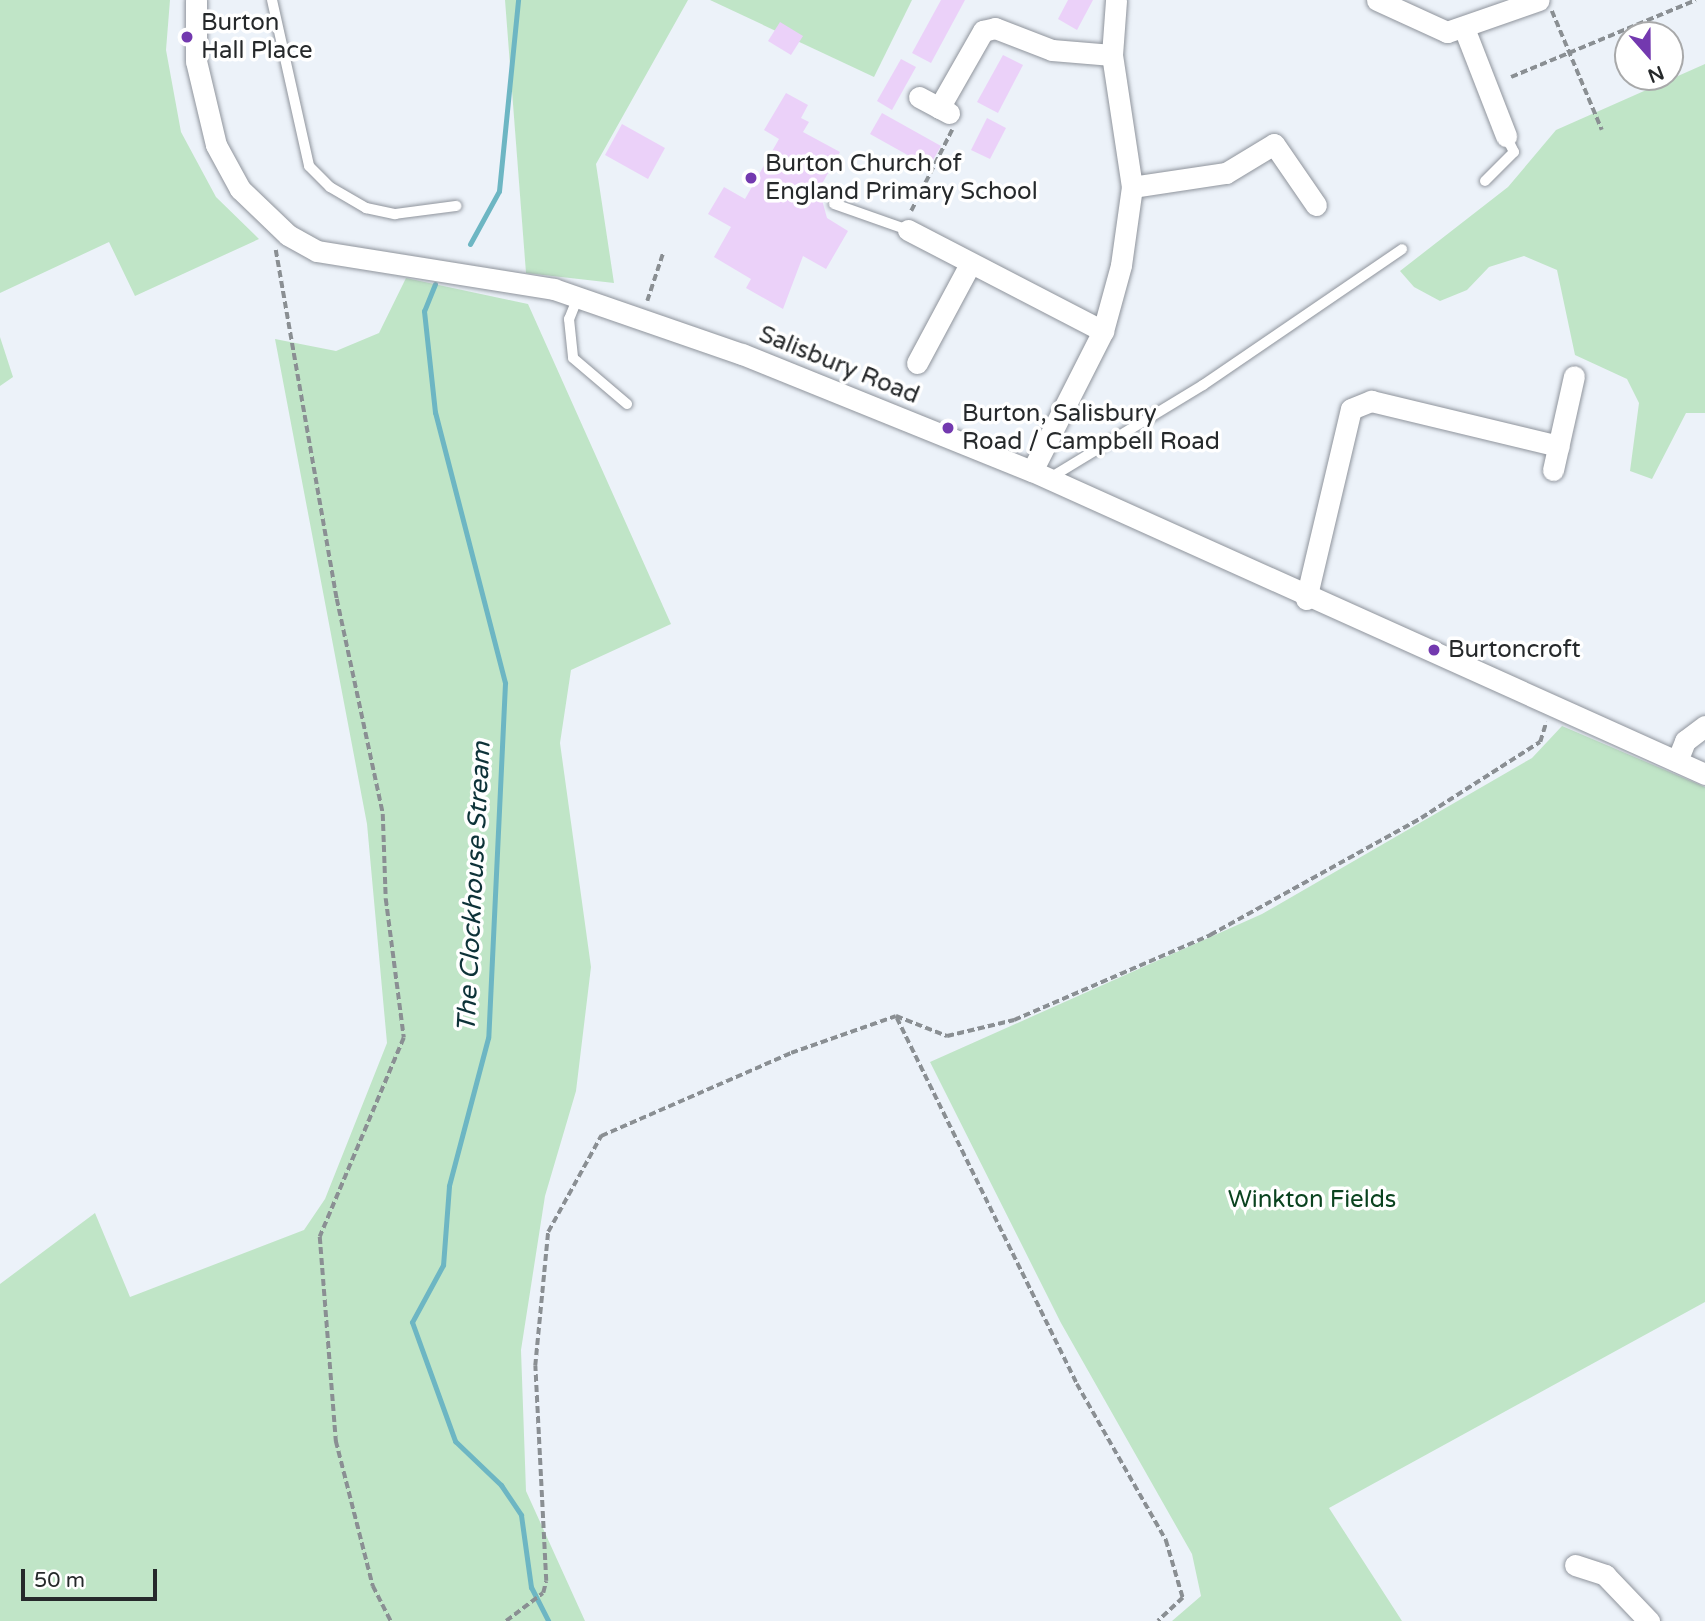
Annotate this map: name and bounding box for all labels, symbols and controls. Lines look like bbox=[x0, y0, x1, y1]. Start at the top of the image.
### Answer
place label: Burton Hall Place bbox=[201, 9, 313, 65]
north arrow bbox=[1614, 21, 1684, 91]
marker: Burton Hall Place bbox=[179, 29, 195, 45]
text: N bbox=[1645, 61, 1667, 87]
place label: Burton Church of England Primary School bbox=[765, 150, 1038, 206]
marker: Burton Church of England Primary School bbox=[743, 170, 759, 186]
street label: Salisbury Road bbox=[755, 320, 923, 410]
place label: Burton, Salisbury Road / Campbell Road bbox=[962, 400, 1220, 456]
marker: Burton, Salisbury Road / Campbell Road bbox=[940, 420, 956, 436]
place label: Burtoncroft bbox=[1448, 636, 1581, 664]
marker: Burtoncroft bbox=[1426, 642, 1442, 658]
water label: The Clockhouse Stream bbox=[451, 741, 497, 1033]
park label: Winkton Fields bbox=[1228, 1186, 1396, 1214]
scale bar bbox=[24, 1554, 161, 1598]
text: 50 m bbox=[34, 1568, 85, 1593]

